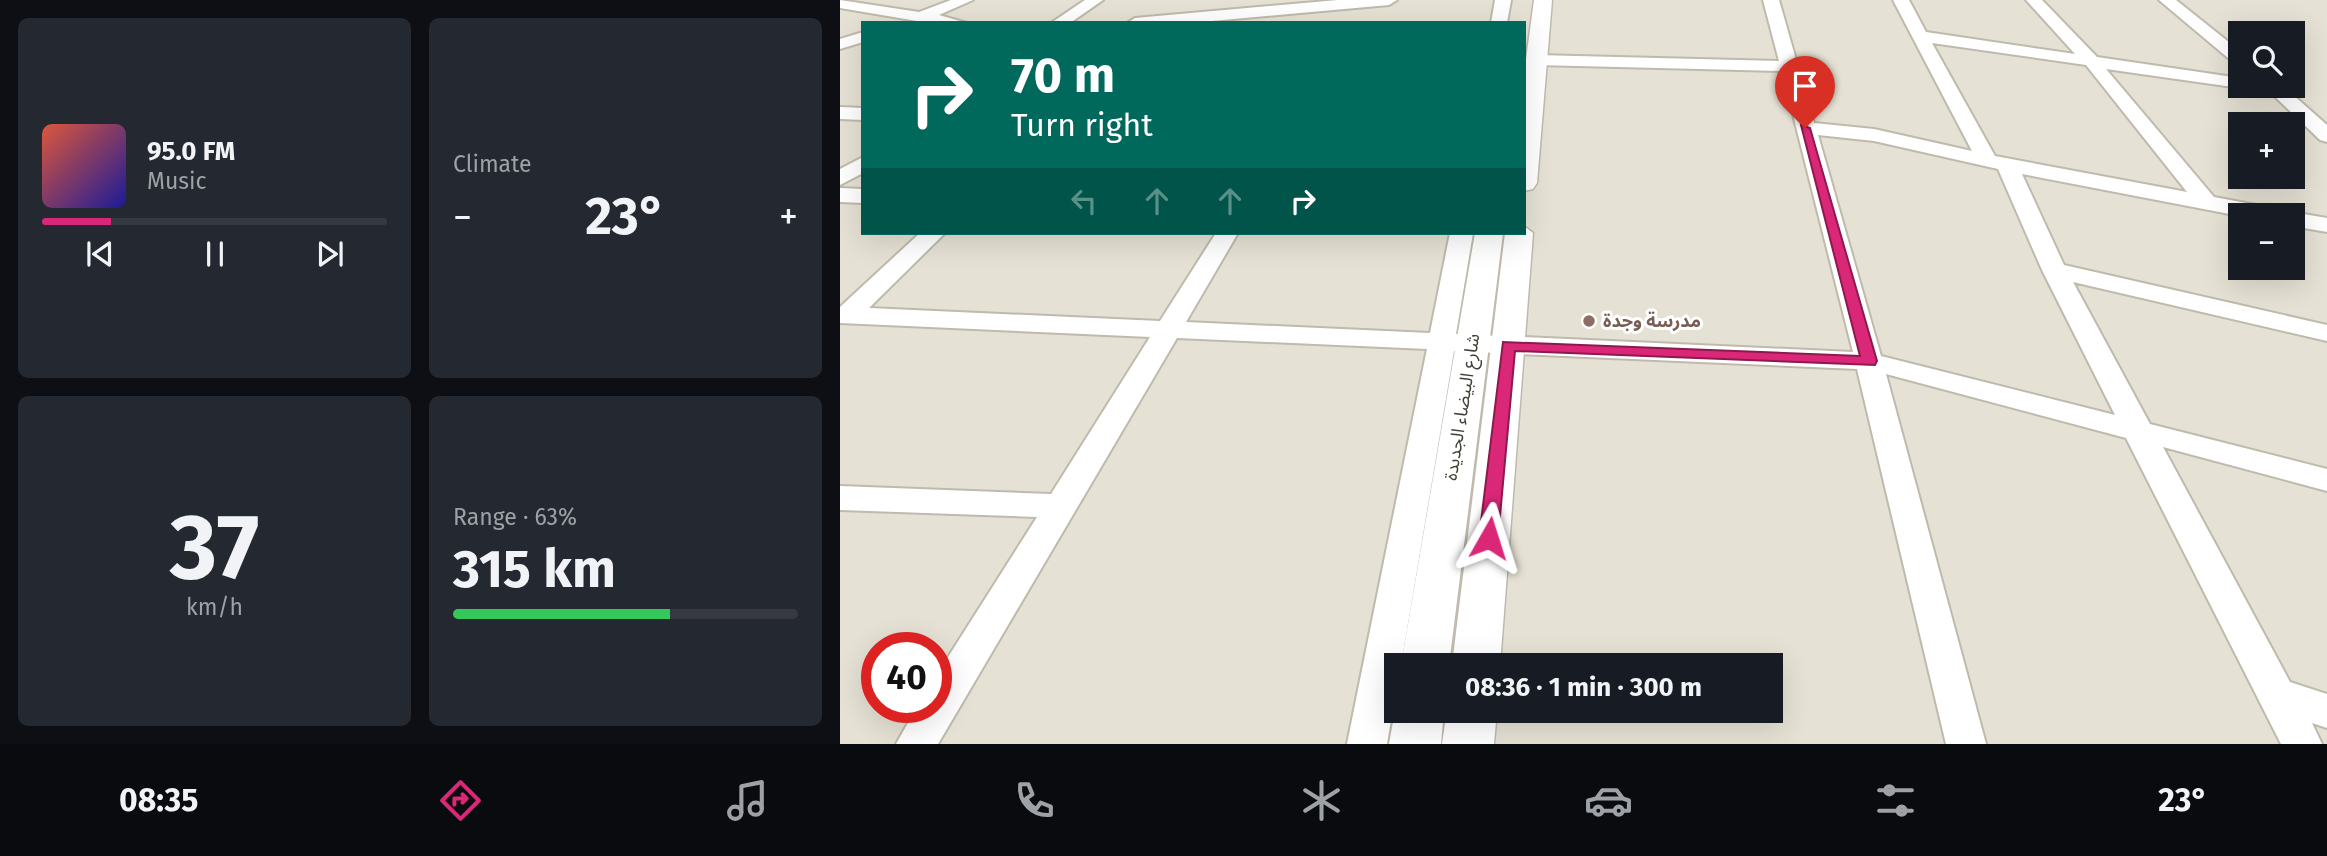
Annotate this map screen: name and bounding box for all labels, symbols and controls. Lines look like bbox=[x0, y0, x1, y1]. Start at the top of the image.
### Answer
map controls bbox=[2228, 21, 2305, 280]
button: search bbox=[2228, 21, 2305, 98]
text: 70 m bbox=[1011, 46, 1115, 105]
icon: right bbox=[896, 49, 987, 140]
pin bbox=[1775, 56, 1835, 128]
icon: arrive bbox=[1786, 67, 1824, 105]
text: Turn right bbox=[1011, 106, 1153, 144]
button: + bbox=[2228, 112, 2305, 189]
text: 95.0 FM bbox=[147, 136, 235, 167]
text: Climate bbox=[453, 150, 532, 178]
text: Music bbox=[147, 167, 207, 195]
icon: left bbox=[1065, 182, 1103, 220]
icon: ahead bbox=[1138, 182, 1176, 220]
icon: ahead bbox=[1211, 182, 1249, 220]
icon: right bbox=[1284, 182, 1322, 220]
text: 23° bbox=[585, 185, 666, 248]
text: − bbox=[453, 194, 472, 240]
text: + bbox=[779, 194, 798, 240]
button: − bbox=[2228, 203, 2305, 280]
icon: previous bbox=[81, 235, 119, 273]
icon: pause bbox=[196, 235, 234, 273]
icon: next bbox=[311, 235, 349, 273]
place label: مدرسة وجدة bbox=[1603, 310, 1701, 332]
marker: مدرسة وجدة bbox=[1581, 313, 1597, 329]
street label: شارع البيضاء الجديدة bbox=[1440, 332, 1487, 483]
text: 37 bbox=[170, 493, 259, 602]
position arrow bbox=[1452, 501, 1526, 575]
text: Range · 63% bbox=[453, 503, 577, 531]
text: 315 km bbox=[453, 538, 616, 601]
text: km/h bbox=[186, 593, 243, 621]
speed limit sign: 40 bbox=[861, 632, 952, 723]
text: 08:36 · 1 min · 300 m bbox=[1465, 672, 1702, 703]
icon: directions bbox=[436, 776, 485, 825]
icon: music bbox=[723, 776, 772, 825]
icon: phone bbox=[1010, 776, 1059, 825]
icon: climate bbox=[1297, 776, 1346, 825]
icon: car bbox=[1584, 776, 1633, 825]
icon: filters bbox=[1871, 776, 1920, 825]
text: 08:35 bbox=[119, 781, 198, 819]
text: 23° bbox=[2158, 781, 2208, 819]

